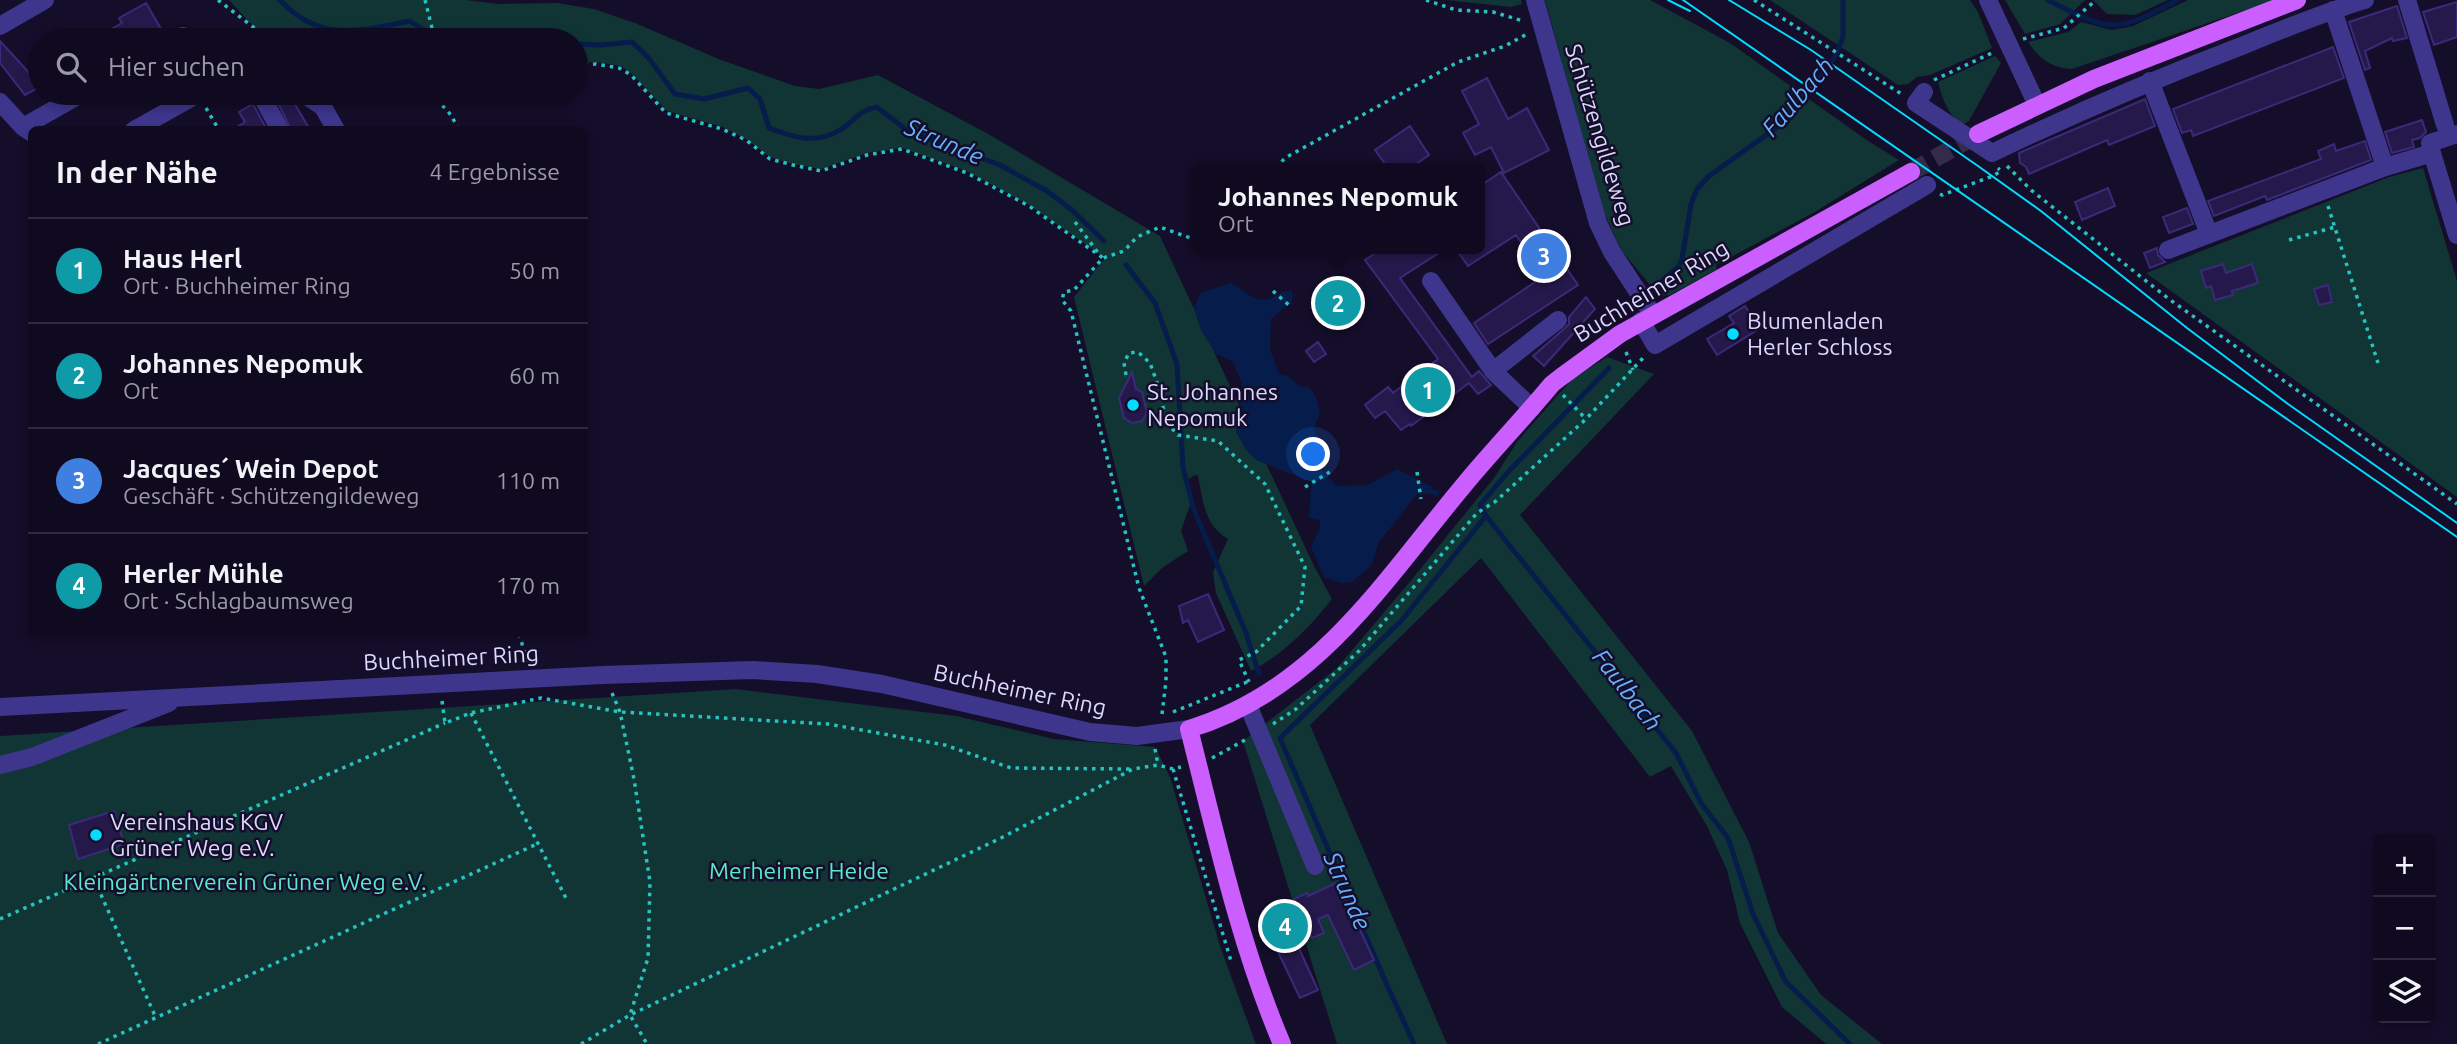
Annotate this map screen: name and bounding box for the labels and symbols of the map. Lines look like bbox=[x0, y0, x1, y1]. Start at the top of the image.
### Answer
street label: Schützengildeweg bbox=[1561, 41, 1640, 229]
water label: Faulbach bbox=[1756, 52, 1839, 141]
water label: Strunde bbox=[900, 113, 987, 170]
pin: 3 bbox=[1521, 230, 1567, 282]
street label: Buchheimer Ring bbox=[1569, 235, 1733, 347]
pin: 2 bbox=[1315, 277, 1361, 329]
place label: Blumenladen Herler Schloss bbox=[1747, 308, 1892, 359]
marker: Blumenladen Herler Schloss bbox=[1725, 326, 1741, 342]
pin: 1 bbox=[1405, 364, 1451, 416]
place label: St. Johannes Nepomuk bbox=[1147, 379, 1278, 430]
marker: St. Johannes Nepomuk bbox=[1125, 397, 1141, 413]
your location bbox=[1296, 437, 1330, 471]
street label: Buchheimer Ring bbox=[363, 640, 539, 675]
water label: Faulbach bbox=[1587, 644, 1667, 736]
street label: Buchheimer Ring bbox=[932, 659, 1109, 720]
place label: Vereinshaus KGV Grüner Weg e.V. bbox=[110, 809, 283, 860]
marker: Vereinshaus KGV Grüner Weg e.V. bbox=[88, 827, 104, 843]
water label: Strunde bbox=[1318, 847, 1377, 934]
park label: Merheimer Heide bbox=[709, 858, 889, 883]
park label: Kleingärtnerverein Grüner Weg e.V. bbox=[63, 869, 427, 894]
pin: 4 bbox=[1262, 900, 1308, 952]

